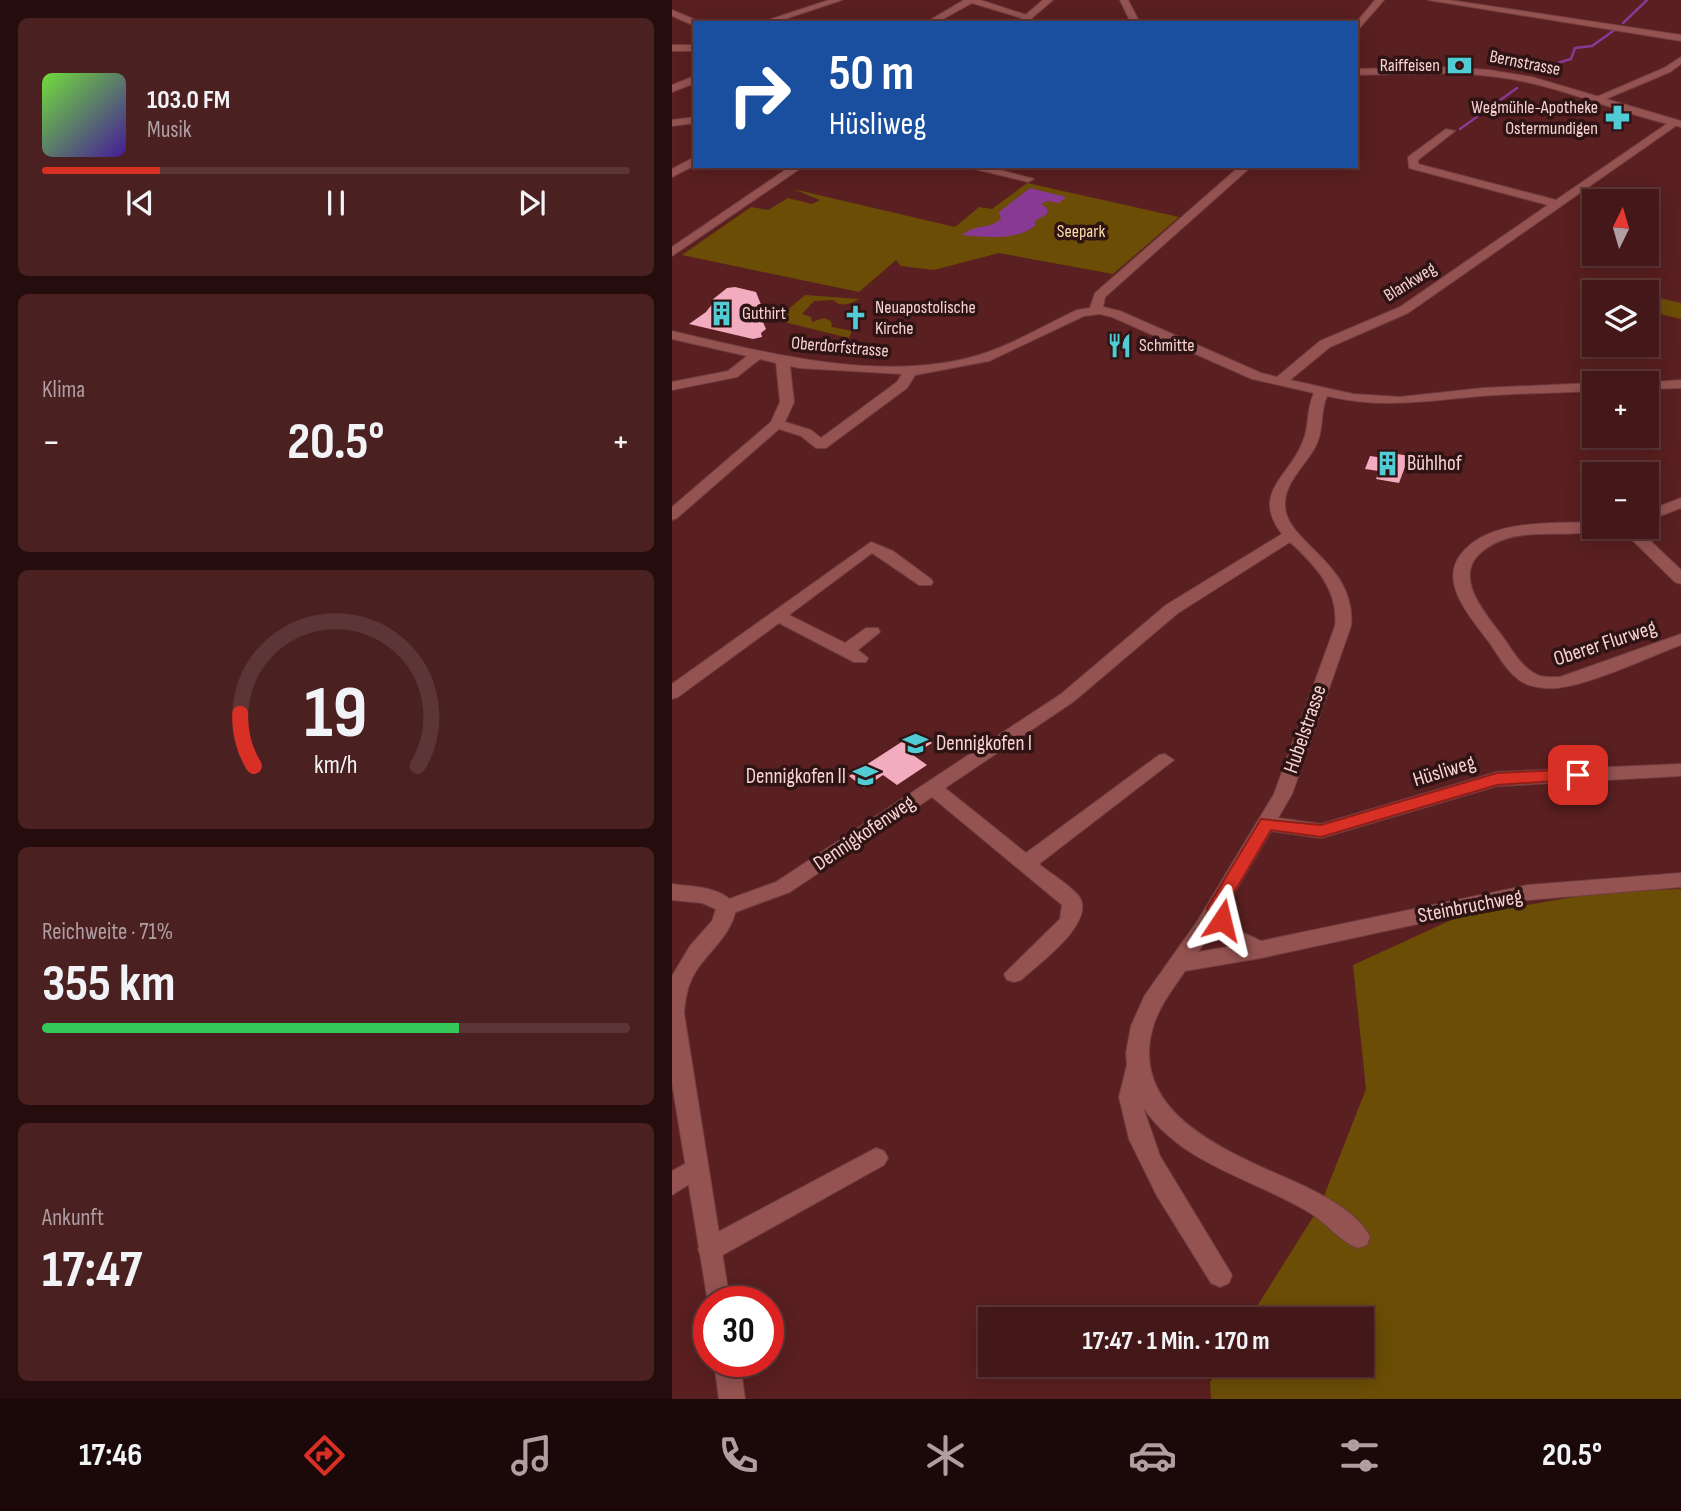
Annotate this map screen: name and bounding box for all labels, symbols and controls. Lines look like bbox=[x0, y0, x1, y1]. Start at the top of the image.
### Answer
text: 50 m bbox=[829, 45, 914, 104]
street label: Bernstrasse bbox=[1488, 46, 1562, 80]
icon: right bbox=[714, 49, 805, 140]
bank icon: Raiffeisen bbox=[1446, 51, 1474, 79]
place label: Raiffeisen bbox=[1380, 55, 1440, 76]
text: 103.0 FM bbox=[147, 85, 230, 116]
place label: Wegmühle-Apotheke Ostermundigen bbox=[1471, 97, 1598, 139]
pharmacy icon: Wegmühle-Apotheke Ostermundigen bbox=[1604, 103, 1632, 131]
text: Hüsliweg bbox=[829, 105, 926, 144]
text: Musik bbox=[147, 116, 192, 144]
icon: previous bbox=[121, 184, 159, 222]
icon: pause bbox=[317, 184, 355, 222]
icon: next bbox=[513, 184, 551, 222]
north arrow bbox=[1582, 189, 1659, 266]
map controls bbox=[1582, 189, 1659, 539]
park label: Seepark bbox=[1057, 221, 1105, 242]
street label: Blankweg bbox=[1380, 258, 1440, 306]
button: layers bbox=[1582, 280, 1659, 357]
place label: Neuapostolische Kirche bbox=[875, 297, 976, 339]
building icon: Guthirt bbox=[708, 299, 736, 327]
place label: Guthirt bbox=[742, 303, 786, 324]
church icon: Neuapostolische Kirche bbox=[841, 303, 869, 331]
restaurant icon: Schmitte bbox=[1105, 331, 1133, 359]
street label: Oberdorfstrasse bbox=[790, 332, 890, 362]
place label: Schmitte bbox=[1139, 335, 1195, 356]
button: + bbox=[1582, 371, 1659, 448]
text: Klima bbox=[42, 376, 85, 404]
text: 20.5° bbox=[287, 411, 385, 474]
text: − bbox=[42, 420, 61, 465]
text: + bbox=[611, 420, 630, 465]
building icon: Bühlhof bbox=[1373, 449, 1401, 477]
place label: Bühlhof bbox=[1407, 451, 1463, 476]
button: − bbox=[1582, 462, 1659, 539]
street label: Oberer Flurweg bbox=[1550, 615, 1660, 671]
text: 19 bbox=[304, 670, 368, 758]
street label: Hubelstrasse bbox=[1278, 682, 1332, 776]
school or university icon: Dennigkofen I bbox=[902, 729, 930, 757]
place label: Dennigkofen I bbox=[936, 731, 1032, 756]
pin bbox=[1548, 745, 1608, 805]
text: km/h bbox=[314, 749, 358, 780]
street label: Hüsliweg bbox=[1410, 750, 1478, 792]
icon: arrive bbox=[1559, 756, 1597, 794]
school or university icon: Dennigkofen II bbox=[852, 762, 880, 790]
place label: Dennigkofen II bbox=[746, 764, 846, 789]
street label: Dennigkofenweg bbox=[809, 790, 919, 876]
position arrow bbox=[1185, 883, 1259, 957]
street label: Steinbruchweg bbox=[1416, 884, 1524, 928]
text: Reichweite · 71% bbox=[42, 918, 173, 946]
text: 355 km bbox=[42, 953, 176, 1016]
text: Ankunft bbox=[42, 1204, 104, 1232]
text: 17:47 bbox=[42, 1239, 142, 1302]
speed limit sign: 30 bbox=[693, 1286, 784, 1377]
text: 17:47 · 1 Min. · 170 m bbox=[1082, 1326, 1270, 1357]
icon: directions bbox=[300, 1431, 349, 1480]
icon: music bbox=[507, 1431, 556, 1480]
icon: phone bbox=[714, 1431, 763, 1480]
icon: climate bbox=[921, 1431, 970, 1480]
icon: car bbox=[1128, 1431, 1177, 1480]
icon: filters bbox=[1335, 1431, 1384, 1480]
text: 17:46 bbox=[79, 1436, 142, 1475]
text: 20.5° bbox=[1542, 1436, 1602, 1475]

